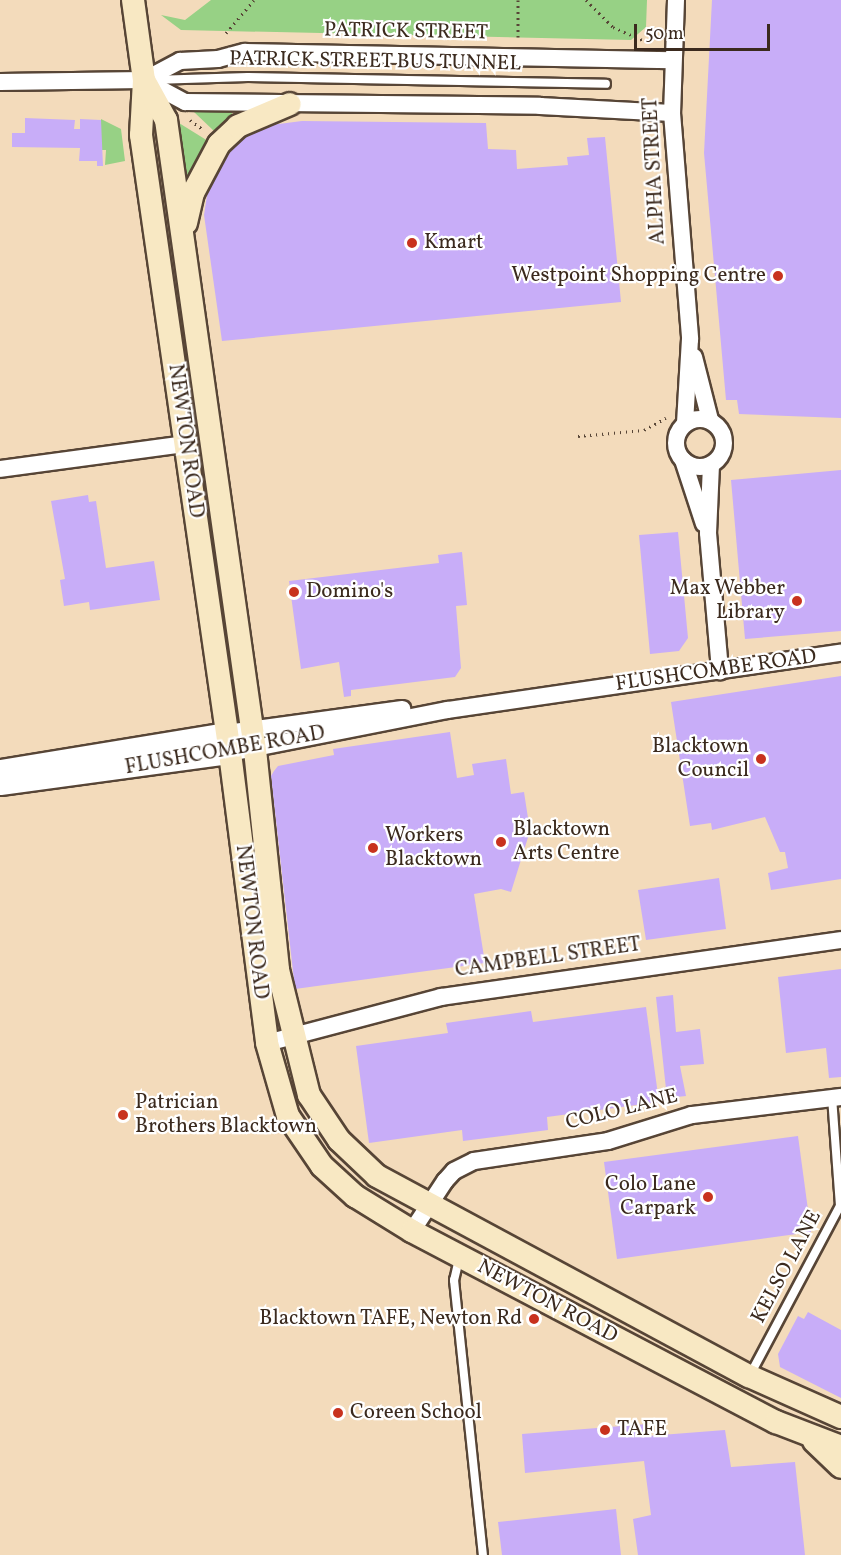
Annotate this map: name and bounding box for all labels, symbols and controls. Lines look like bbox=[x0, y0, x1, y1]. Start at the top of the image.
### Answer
scale bar bbox=[637, 12, 774, 50]
street label: PATRICK STREET bbox=[324, 18, 488, 46]
text: 50 m bbox=[645, 22, 684, 47]
street label: PATRICK STREET BUS TUNNEL bbox=[228, 47, 522, 77]
street label: ALPHA STREET bbox=[639, 97, 671, 245]
place label: Kmart bbox=[424, 230, 483, 256]
marker: Kmart bbox=[405, 236, 419, 250]
place label: Westpoint Shopping Centre bbox=[511, 263, 766, 289]
marker: Westpoint Shopping Centre bbox=[771, 269, 785, 283]
street label: NEWTON ROAD bbox=[162, 362, 208, 520]
place label: Max Webber Library bbox=[669, 576, 785, 626]
place label: Domino's bbox=[306, 579, 393, 605]
marker: Domino's bbox=[287, 585, 301, 599]
marker: Max Webber Library bbox=[790, 594, 804, 608]
street label: FLUSHCOMBE ROAD bbox=[614, 644, 818, 698]
street label: FLUSHCOMBE ROAD bbox=[123, 721, 327, 781]
place label: Blacktown Council bbox=[652, 734, 749, 784]
marker: Blacktown Council bbox=[754, 752, 768, 766]
place label: Blacktown Arts Centre bbox=[513, 817, 619, 867]
place label: Workers Blacktown bbox=[385, 823, 482, 873]
marker: Blacktown Arts Centre bbox=[494, 835, 508, 849]
marker: Workers Blacktown bbox=[366, 841, 380, 855]
street label: NEWTON ROAD bbox=[229, 843, 273, 1001]
street label: CAMPBELL STREET bbox=[454, 932, 642, 984]
street label: COLO LANE bbox=[563, 1084, 681, 1136]
place label: Patrician Brothers Blacktown bbox=[135, 1090, 317, 1140]
marker: Patrician Brothers Blacktown bbox=[116, 1108, 130, 1122]
place label: Colo Lane Carpark bbox=[605, 1172, 696, 1222]
marker: Colo Lane Carpark bbox=[701, 1190, 715, 1204]
street label: KELSO LANE bbox=[747, 1206, 827, 1328]
street label: NEWTON ROAD bbox=[473, 1254, 621, 1350]
place label: Blacktown TAFE, Newton Rd bbox=[259, 1306, 522, 1332]
marker: Blacktown TAFE, Newton Rd bbox=[527, 1312, 541, 1326]
place label: Coreen School bbox=[350, 1400, 482, 1426]
marker: Coreen School bbox=[331, 1406, 345, 1420]
place label: TAFE bbox=[617, 1417, 667, 1443]
marker: TAFE bbox=[598, 1423, 612, 1437]

